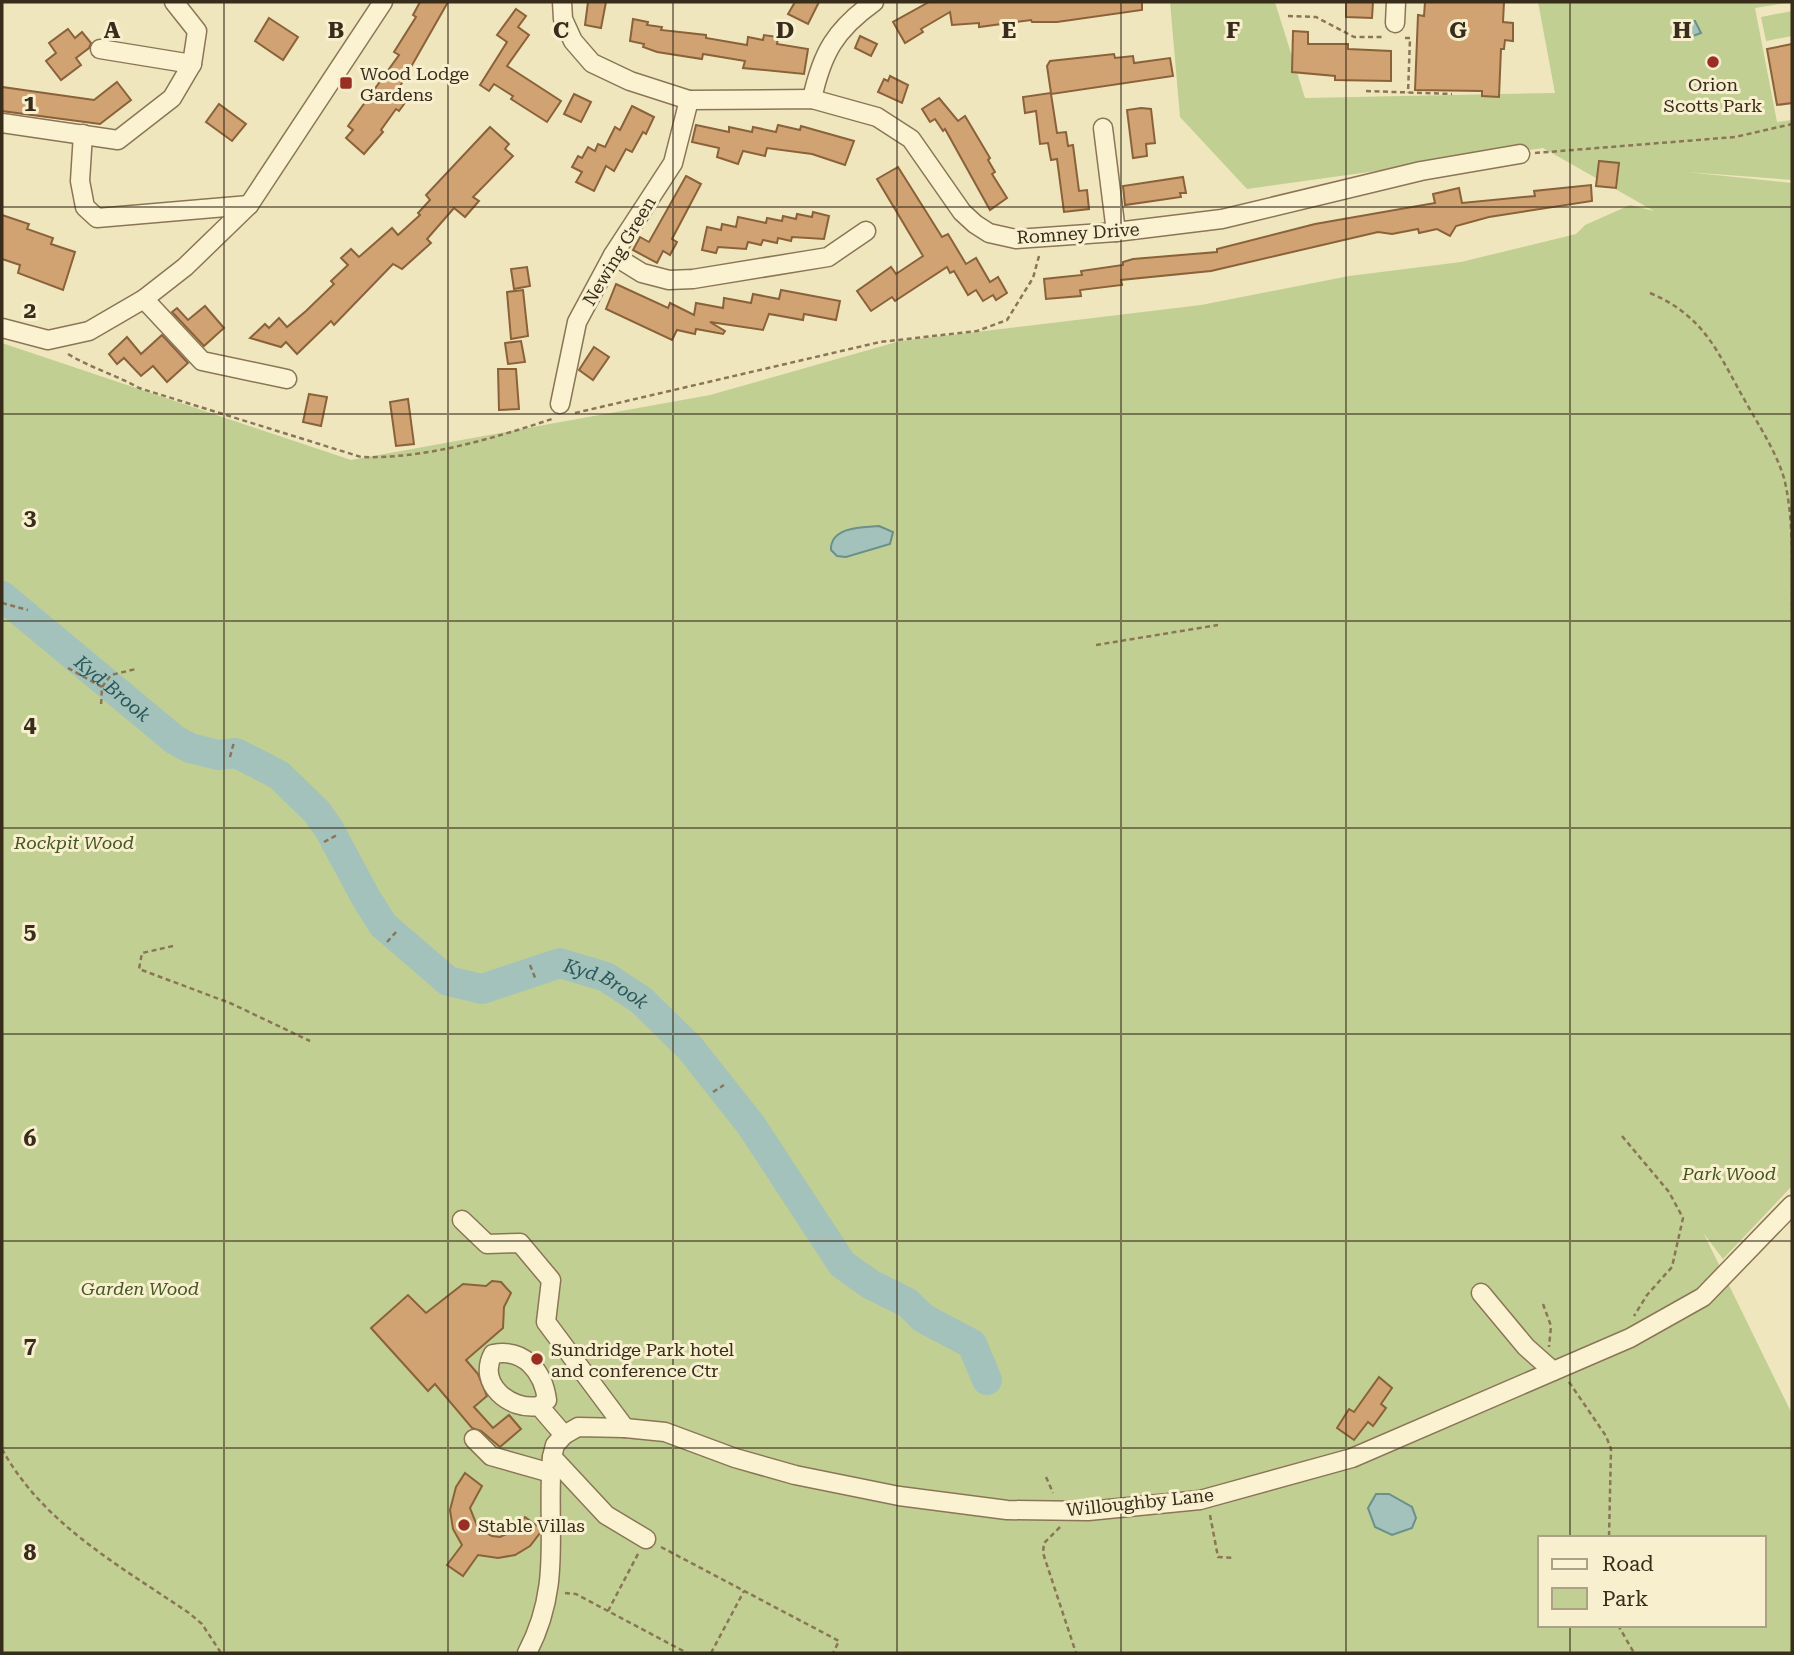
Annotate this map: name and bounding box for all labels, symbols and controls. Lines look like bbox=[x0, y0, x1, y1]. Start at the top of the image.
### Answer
text: A bbox=[104, 17, 121, 44]
text: B bbox=[328, 17, 344, 44]
text: C bbox=[553, 17, 569, 44]
text: D bbox=[776, 17, 794, 44]
text: E bbox=[1002, 17, 1016, 44]
text: F bbox=[1226, 17, 1240, 44]
text: G bbox=[1449, 17, 1467, 44]
text: H bbox=[1673, 17, 1692, 44]
marker: Orion Scotts Park bbox=[1705, 54, 1721, 70]
place label: Wood Lodge Gardens bbox=[360, 63, 469, 105]
place label: Orion Scotts Park bbox=[1664, 74, 1762, 116]
marker: Wood Lodge Gardens bbox=[338, 75, 354, 91]
text: 1 bbox=[24, 90, 37, 117]
street label: Newing Green bbox=[578, 192, 660, 309]
street label: Romney Drive bbox=[1016, 218, 1140, 248]
text: 2 bbox=[24, 297, 36, 324]
text: 3 bbox=[24, 504, 37, 531]
water label: Kyd Brook bbox=[69, 649, 156, 727]
text: 4 bbox=[24, 711, 37, 738]
park label: Rockpit Wood bbox=[13, 832, 134, 853]
text: 5 bbox=[24, 918, 37, 945]
water label: Kyd Brook bbox=[560, 953, 654, 1013]
text: 6 bbox=[24, 1125, 37, 1152]
park label: Park Wood bbox=[1681, 1163, 1776, 1184]
park label: Garden Wood bbox=[81, 1278, 199, 1299]
text: 7 bbox=[24, 1332, 37, 1359]
place label: Sundridge Park hotel and conference Ctr bbox=[551, 1339, 735, 1381]
marker: Sundridge Park hotel and conference Ctr bbox=[529, 1351, 545, 1367]
street label: Willoughby Lane bbox=[1065, 1484, 1215, 1520]
place label: Stable Villas bbox=[478, 1515, 585, 1536]
marker: Stable Villas bbox=[456, 1517, 472, 1533]
legend bbox=[1538, 1536, 1766, 1627]
text: 8 bbox=[24, 1539, 37, 1566]
text: Road bbox=[1602, 1552, 1654, 1576]
text: Park bbox=[1602, 1587, 1648, 1611]

